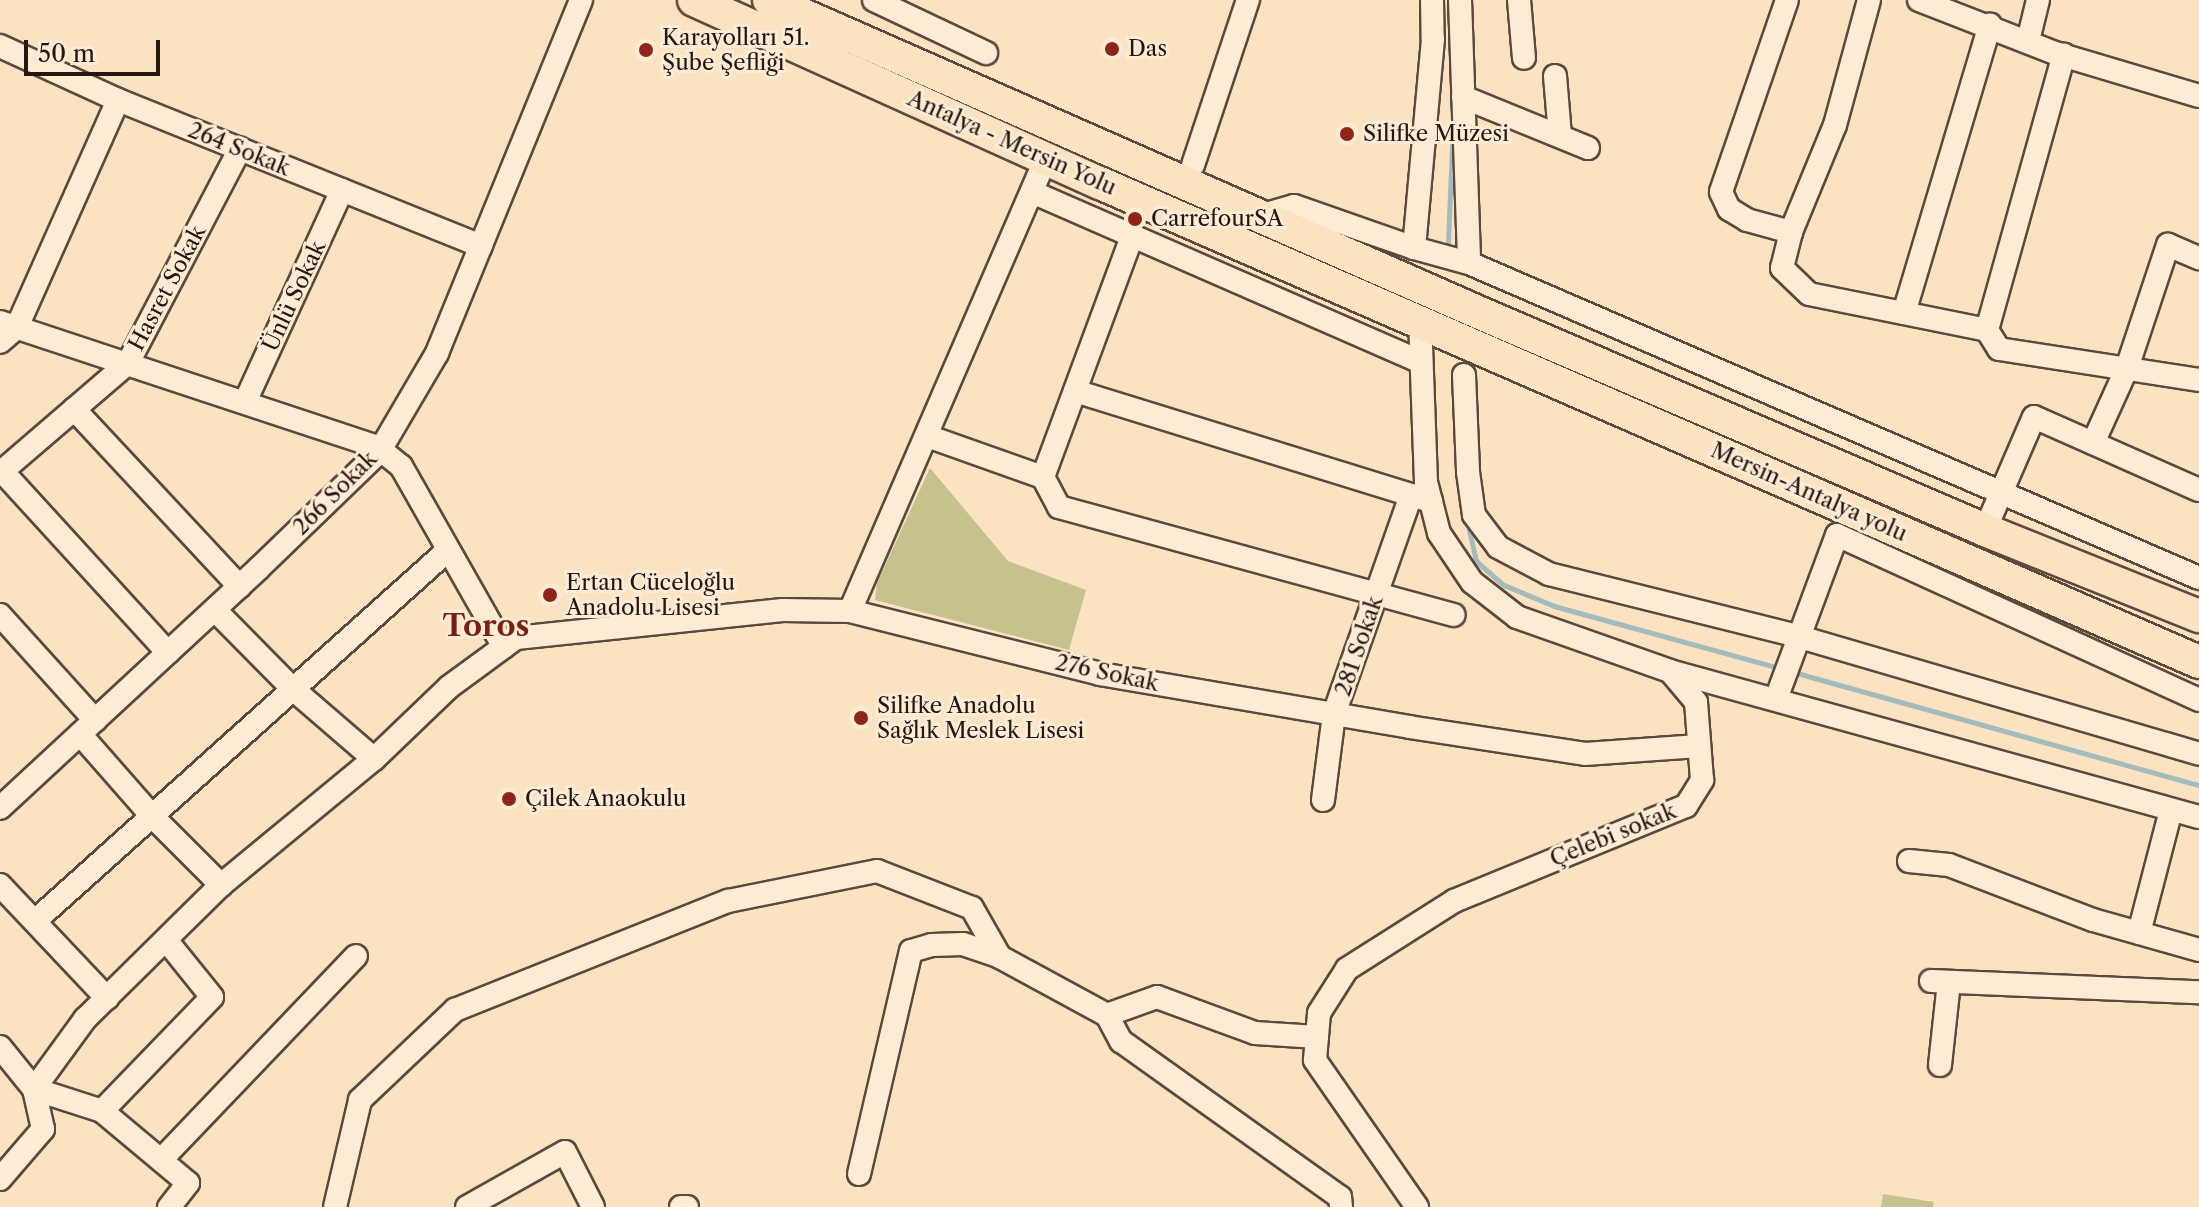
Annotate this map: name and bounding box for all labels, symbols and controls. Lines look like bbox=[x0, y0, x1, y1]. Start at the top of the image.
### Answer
scale bar bbox=[28, 24, 164, 74]
place label: Karayolları 51. Şube Şefliği bbox=[662, 24, 810, 76]
place label: Das bbox=[1128, 36, 1167, 62]
text: 50 m bbox=[38, 39, 95, 68]
marker: Das bbox=[1103, 40, 1121, 58]
marker: Karayolları 51. Şube Şefliği bbox=[637, 41, 655, 59]
street label: Antalya - Mersin Yolu bbox=[903, 85, 1121, 201]
street label: 264 Sokak bbox=[184, 117, 294, 181]
place label: Silifke Müzesi bbox=[1363, 121, 1509, 147]
marker: Silifke Müzesi bbox=[1338, 125, 1356, 143]
place label: CarrefourSA bbox=[1151, 206, 1283, 232]
marker: CarrefourSA bbox=[1126, 210, 1144, 228]
street label: Hasret Sokak bbox=[123, 221, 211, 355]
street label: Ünlü Sokak bbox=[257, 236, 331, 356]
street label: Mersin-Antalya yolu bbox=[1706, 437, 1912, 547]
street label: 266 Sokak bbox=[288, 446, 382, 540]
place label: Ertan Cüceloğlu Anadolu Lisesi bbox=[566, 569, 735, 620]
marker: Ertan Cüceloğlu Anadolu Lisesi bbox=[541, 586, 559, 604]
street label: 281 Sokak bbox=[1330, 593, 1388, 699]
district label: Toros bbox=[443, 608, 529, 644]
street label: 276 Sokak bbox=[1053, 649, 1161, 697]
place label: Silifke Anadolu Sağlık Meslek Lisesi bbox=[877, 692, 1085, 744]
marker: Silifke Anadolu Sağlık Meslek Lisesi bbox=[852, 709, 870, 727]
place label: Çilek Anaokulu bbox=[525, 786, 688, 812]
marker: Çilek Anaokulu bbox=[500, 790, 518, 808]
street label: Çelebi sokak bbox=[1546, 798, 1680, 872]

